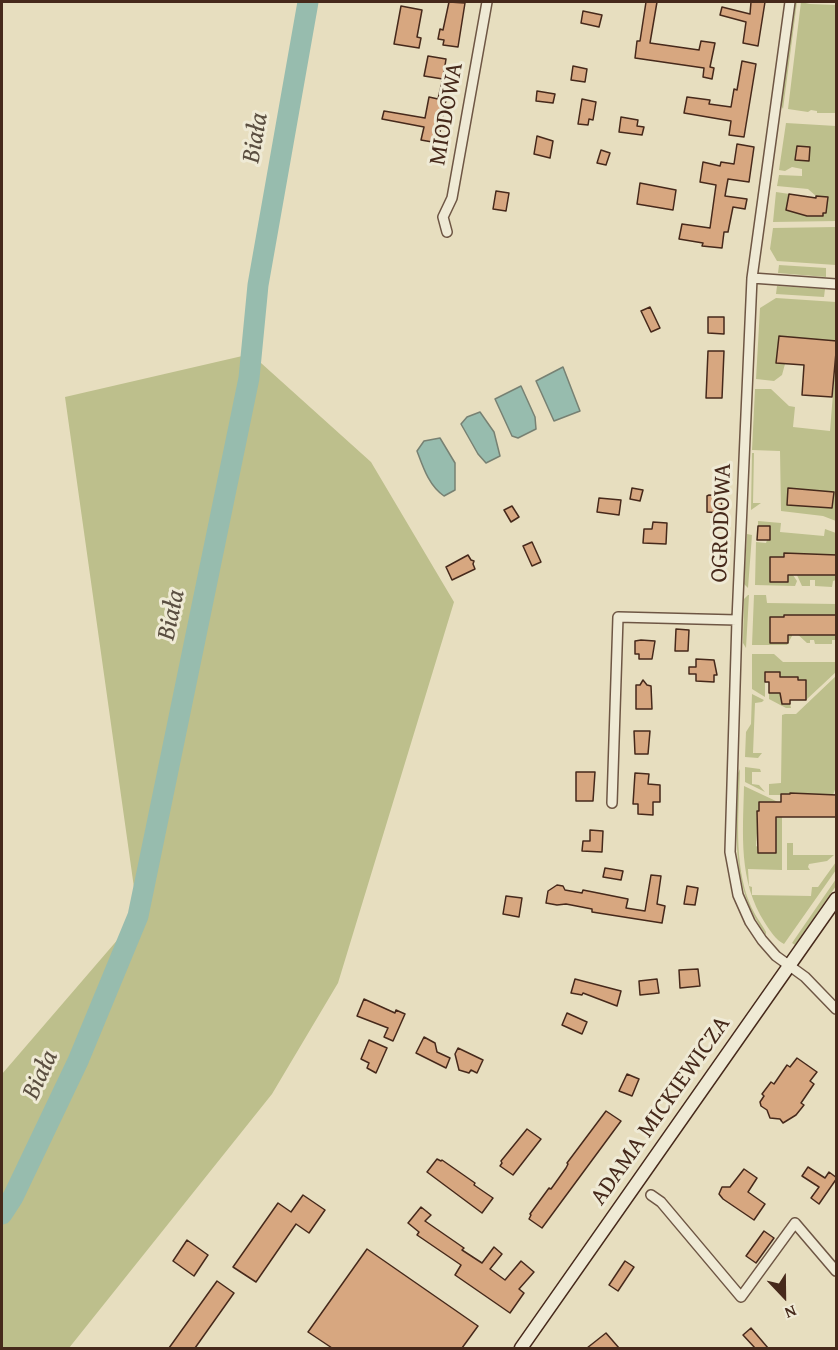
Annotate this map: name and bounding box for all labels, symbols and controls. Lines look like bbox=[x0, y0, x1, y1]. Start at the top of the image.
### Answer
street label: MIODOWA bbox=[424, 60, 470, 168]
water label: Biała bbox=[236, 110, 276, 166]
street label: OGRODOWA bbox=[706, 463, 738, 583]
water label: Biała bbox=[151, 587, 193, 643]
street label: ADAMA MICKIEWICZA bbox=[585, 1011, 737, 1211]
water label: Biała bbox=[16, 1045, 66, 1105]
north arrow bbox=[754, 1266, 814, 1326]
text: N bbox=[781, 1300, 800, 1326]

